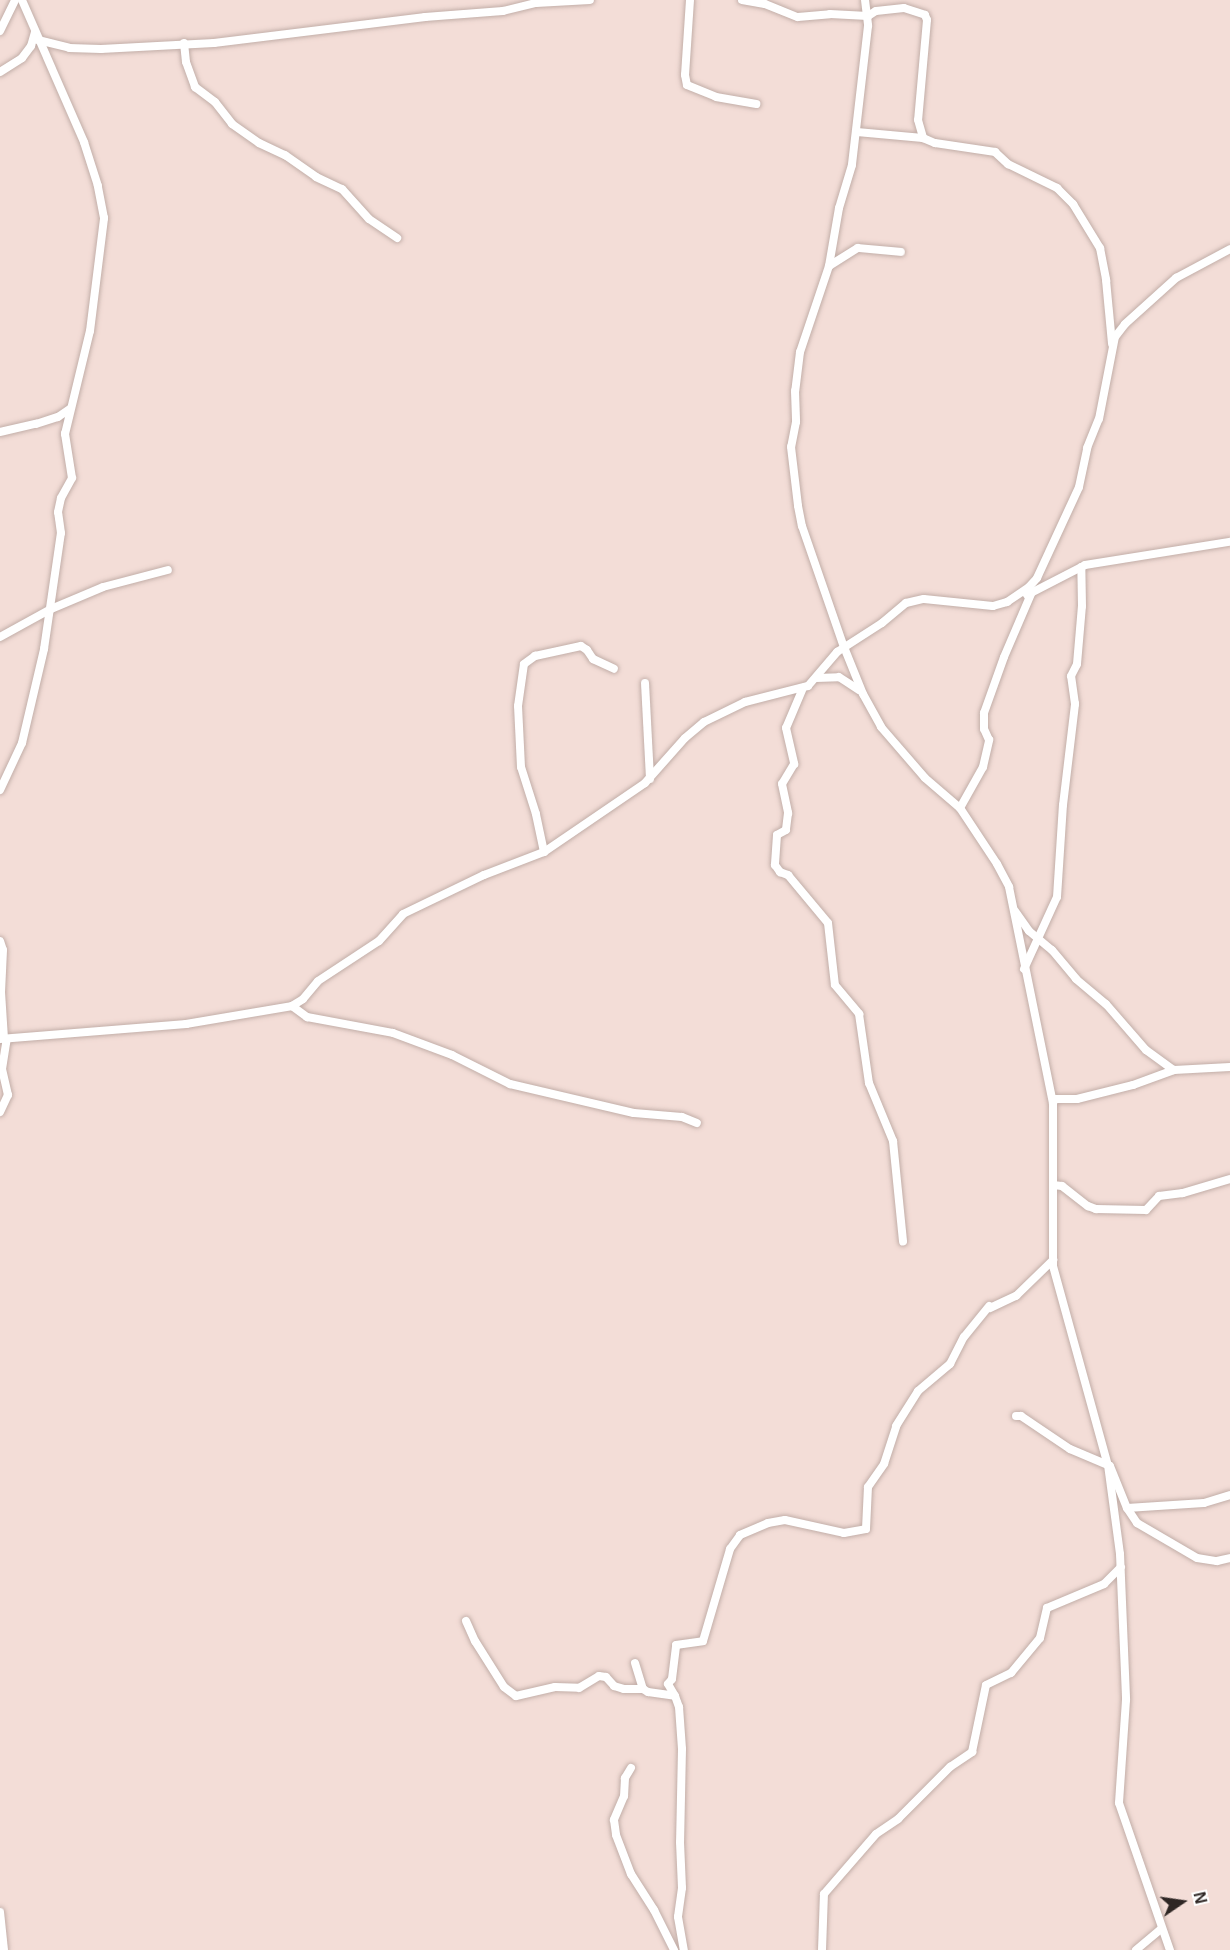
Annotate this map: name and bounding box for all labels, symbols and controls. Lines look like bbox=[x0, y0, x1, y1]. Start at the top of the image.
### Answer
north arrow bbox=[1152, 1872, 1212, 1932]
text: N bbox=[1190, 1890, 1210, 1905]

